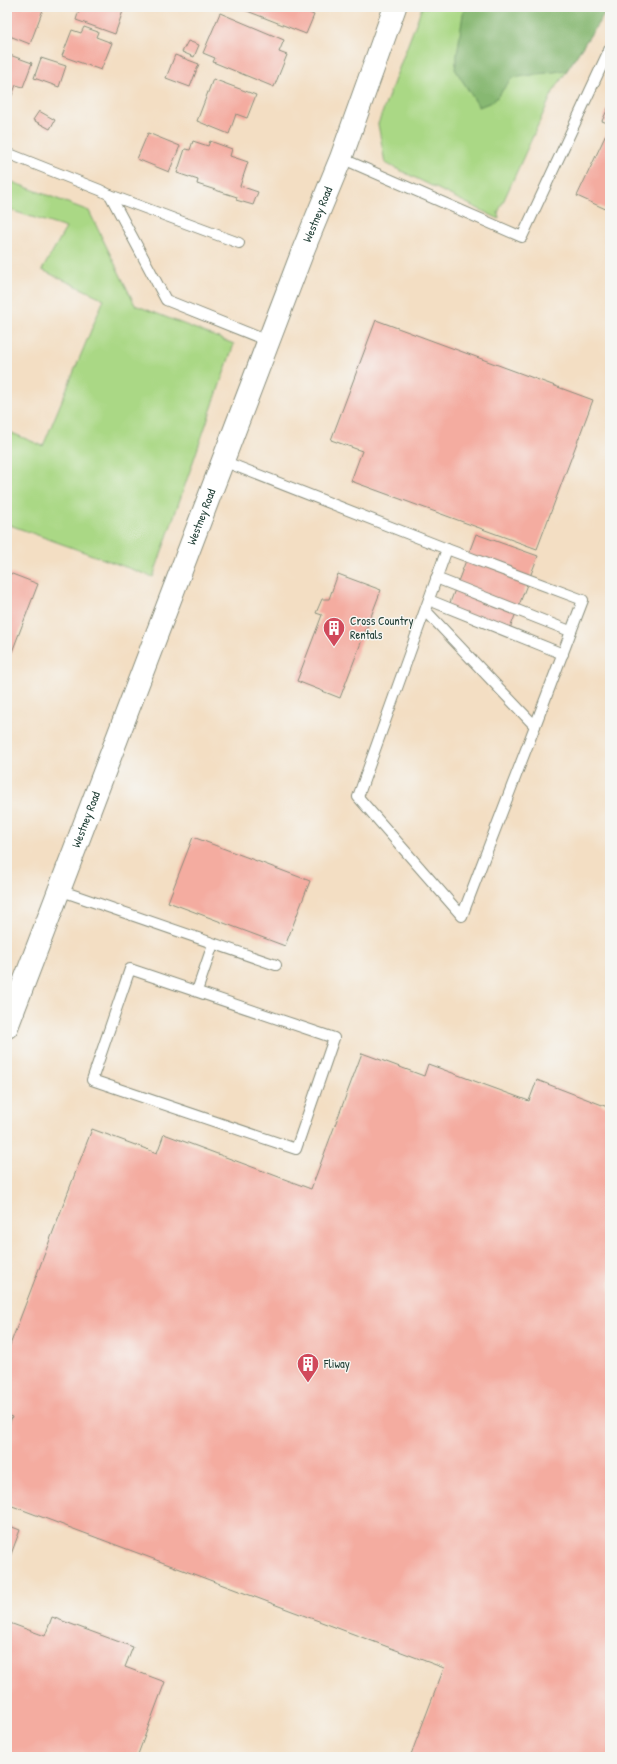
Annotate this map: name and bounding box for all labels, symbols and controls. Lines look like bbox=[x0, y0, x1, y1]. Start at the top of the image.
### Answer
street label: Westney Road bbox=[298, 184, 336, 245]
street label: Westney Road bbox=[183, 486, 220, 547]
place label: Cross Country Rentals bbox=[350, 612, 414, 643]
building icon: Cross Country Rentals bbox=[321, 615, 347, 648]
street label: Westney Road bbox=[67, 789, 104, 850]
building icon: Fliway bbox=[295, 1351, 321, 1384]
place label: Fliway bbox=[323, 1355, 350, 1372]

